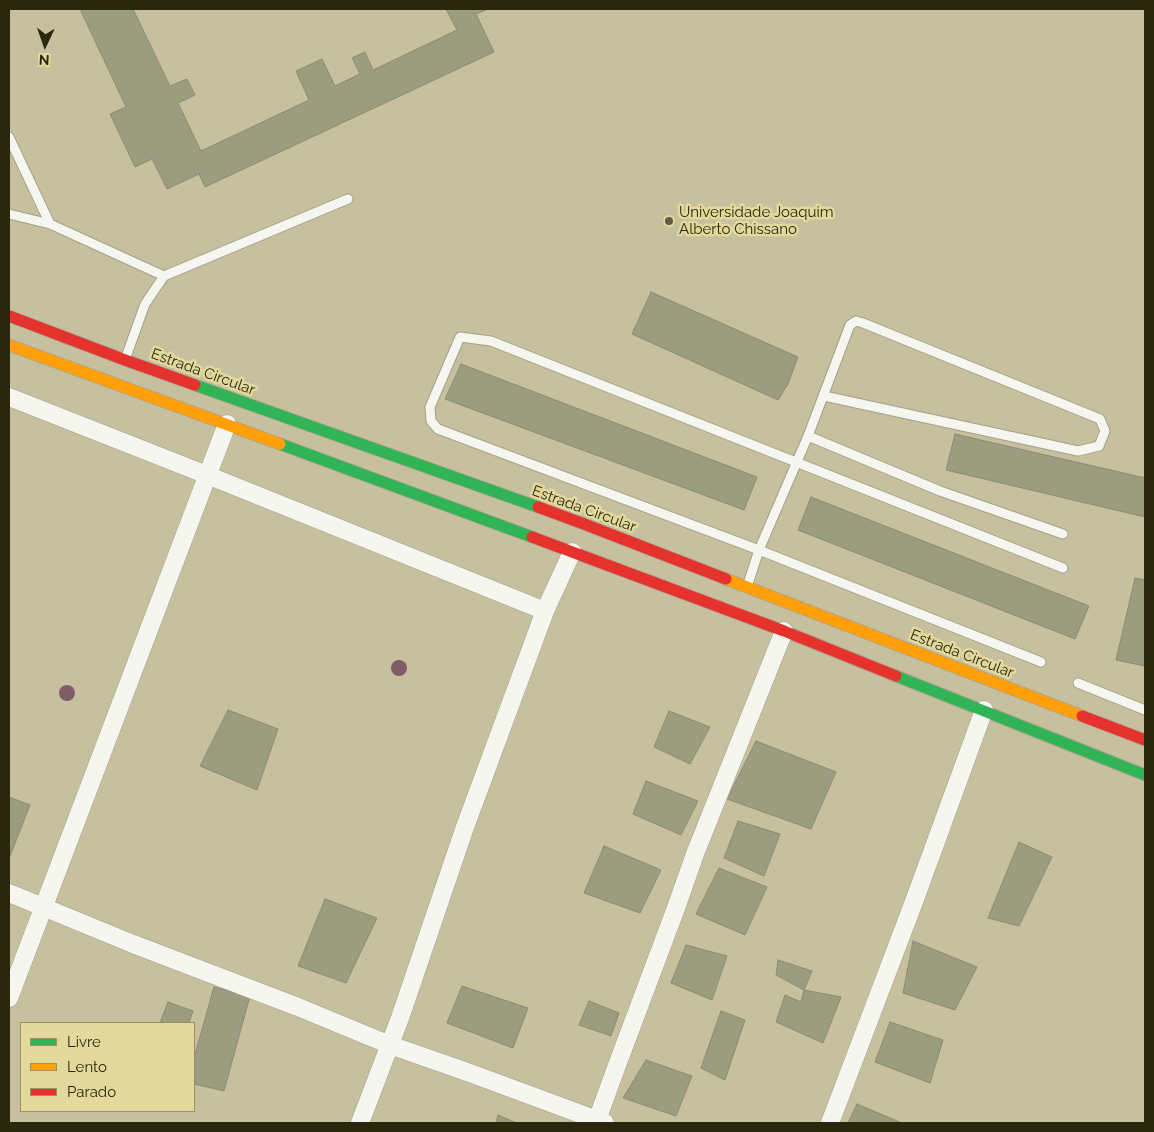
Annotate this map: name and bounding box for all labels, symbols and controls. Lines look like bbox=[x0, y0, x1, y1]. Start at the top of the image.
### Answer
north arrow bbox=[20, 20, 70, 70]
text: N bbox=[38, 52, 50, 68]
place label: Universidade Joaquim Alberto Chissano bbox=[679, 203, 833, 238]
marker: Universidade Joaquim Alberto Chissano bbox=[663, 215, 675, 227]
street label: Estrada Circular bbox=[149, 345, 257, 399]
street label: Estrada Circular bbox=[530, 482, 638, 536]
street label: Estrada Circular bbox=[908, 626, 1016, 682]
legend bbox=[20, 1022, 195, 1112]
text: Livre bbox=[67, 1033, 101, 1051]
text: Lento bbox=[67, 1058, 107, 1076]
text: Parado bbox=[67, 1083, 116, 1101]

